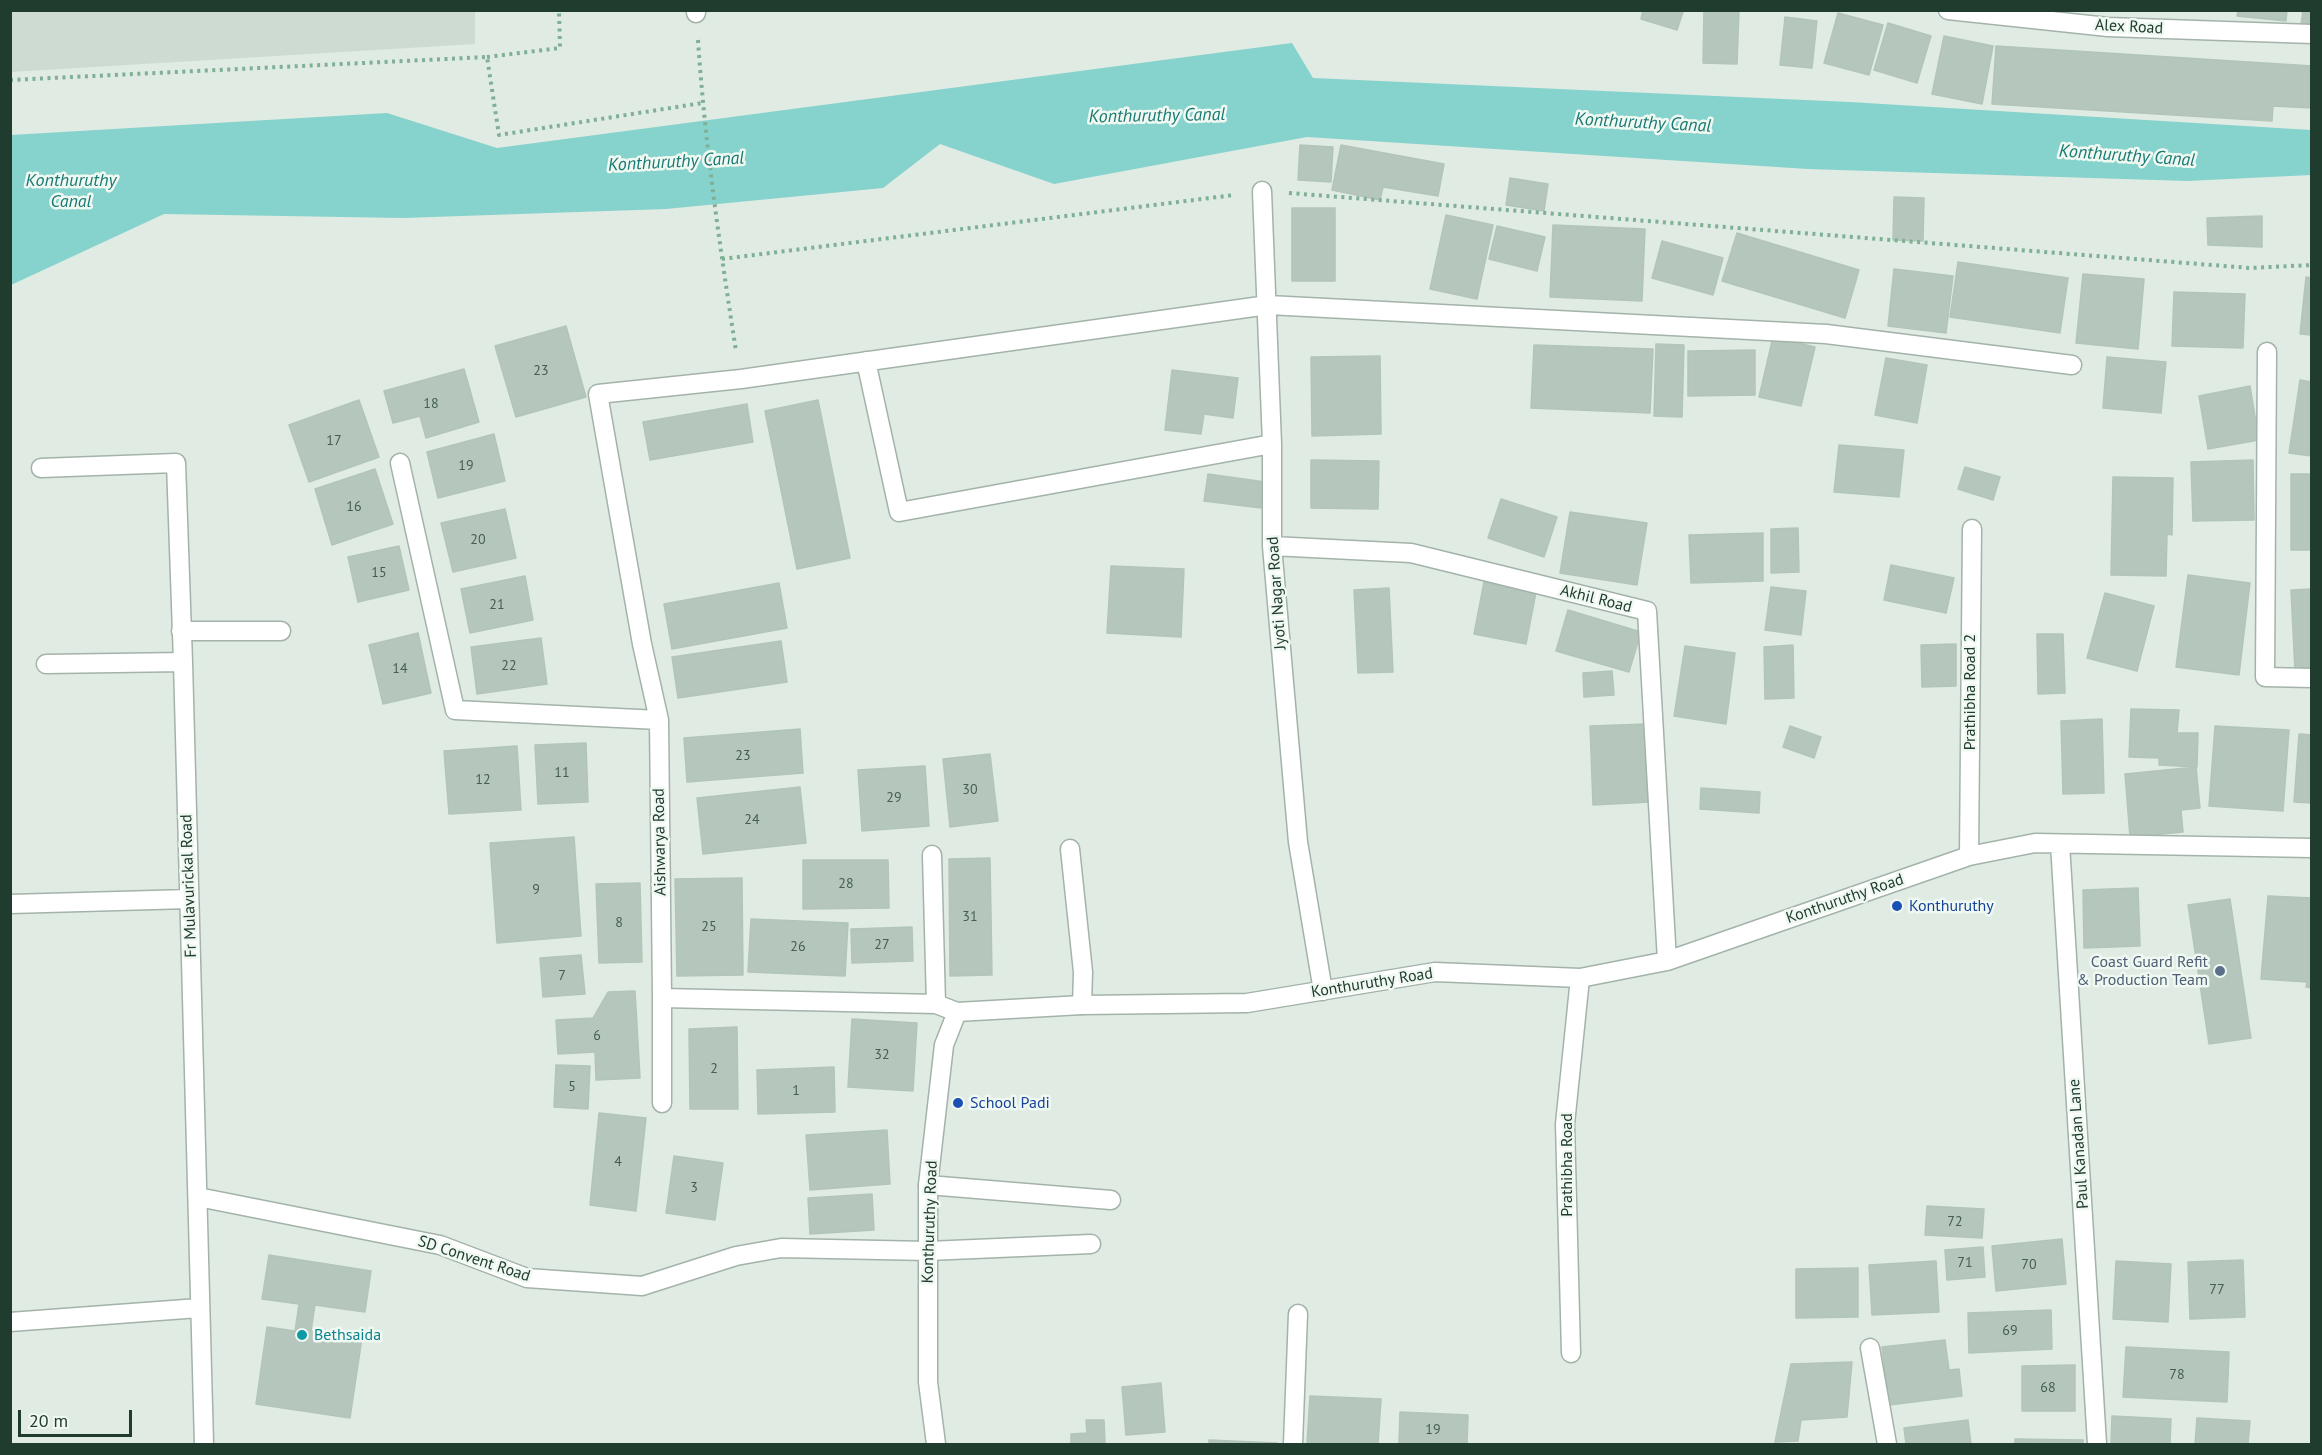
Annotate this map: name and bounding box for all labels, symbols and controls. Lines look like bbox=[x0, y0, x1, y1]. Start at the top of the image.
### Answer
street label: Alex Road bbox=[2094, 16, 2164, 38]
water label: Konthuruthy Canal bbox=[1089, 104, 1225, 128]
water label: Konthuruthy Canal bbox=[1574, 109, 1712, 137]
water label: Konthuruthy Canal bbox=[2058, 140, 2196, 172]
water label: Konthuruthy Canal bbox=[607, 148, 745, 176]
water label: Konthuruthy Canal bbox=[26, 170, 116, 213]
house number: 23 bbox=[533, 363, 549, 379]
house number: 18 bbox=[423, 396, 439, 412]
house number: 17 bbox=[326, 433, 342, 449]
house number: 19 bbox=[458, 458, 474, 474]
house number: 16 bbox=[346, 499, 362, 515]
house number: 20 bbox=[470, 532, 486, 548]
street label: Jyoti Nagar Road bbox=[1263, 536, 1291, 650]
house number: 15 bbox=[371, 565, 387, 581]
street label: Akhil Road bbox=[1558, 581, 1634, 617]
house number: 21 bbox=[489, 597, 505, 613]
street label: Prathibha Road 2 bbox=[1960, 634, 1980, 750]
house number: 22 bbox=[501, 658, 517, 674]
house number: 14 bbox=[392, 661, 408, 677]
house number: 23 bbox=[735, 748, 751, 764]
house number: 11 bbox=[554, 765, 570, 781]
house number: 12 bbox=[475, 772, 491, 788]
house number: 30 bbox=[962, 782, 978, 798]
street label: Aishwarya Road bbox=[649, 788, 671, 896]
house number: 29 bbox=[886, 790, 902, 806]
house number: 24 bbox=[744, 812, 760, 828]
street label: Fr Mulavurickal Road bbox=[177, 814, 201, 958]
street label: Konthuruthy Road bbox=[1784, 870, 1906, 928]
house number: 28 bbox=[838, 876, 854, 892]
house number: 9 bbox=[532, 882, 540, 898]
place label: Konthuruthy bbox=[1909, 896, 1994, 916]
marker: Konthuruthy bbox=[1890, 899, 1904, 913]
house number: 31 bbox=[962, 909, 978, 925]
house number: 8 bbox=[615, 915, 623, 931]
house number: 25 bbox=[701, 919, 717, 935]
house number: 27 bbox=[874, 937, 890, 953]
house number: 26 bbox=[790, 939, 806, 955]
place label: Coast Guard Refit & Production Team bbox=[2077, 952, 2208, 990]
street label: Konthuruthy Road bbox=[1310, 964, 1434, 1002]
marker: Coast Guard Refit & Production Team bbox=[2213, 964, 2227, 978]
house number: 7 bbox=[558, 968, 566, 984]
house number: 6 bbox=[593, 1028, 601, 1044]
house number: 32 bbox=[874, 1047, 890, 1063]
house number: 2 bbox=[710, 1061, 718, 1077]
street label: Paul Kanadan Lane bbox=[2065, 1078, 2093, 1210]
house number: 5 bbox=[568, 1079, 576, 1095]
house number: 1 bbox=[792, 1083, 800, 1099]
place label: School Padi bbox=[970, 1093, 1050, 1113]
marker: School Padi bbox=[951, 1096, 965, 1110]
street label: Prathibha Road bbox=[1557, 1113, 1577, 1217]
house number: 4 bbox=[614, 1154, 622, 1170]
street label: Konthuruthy Road bbox=[918, 1160, 942, 1284]
house number: 3 bbox=[690, 1180, 698, 1196]
house number: 72 bbox=[1947, 1214, 1963, 1230]
street label: SD Convent Road bbox=[415, 1232, 533, 1286]
house number: 71 bbox=[1957, 1255, 1973, 1271]
house number: 70 bbox=[2021, 1257, 2037, 1273]
house number: 77 bbox=[2209, 1282, 2225, 1298]
house number: 69 bbox=[2002, 1323, 2018, 1339]
place label: Bethsaida bbox=[314, 1325, 381, 1345]
marker: Bethsaida bbox=[295, 1328, 309, 1342]
house number: 78 bbox=[2169, 1367, 2185, 1383]
house number: 68 bbox=[2040, 1380, 2056, 1396]
scale bar bbox=[21, 1398, 135, 1436]
text: 20 m bbox=[29, 1409, 68, 1432]
house number: 19 bbox=[1425, 1422, 1441, 1438]

